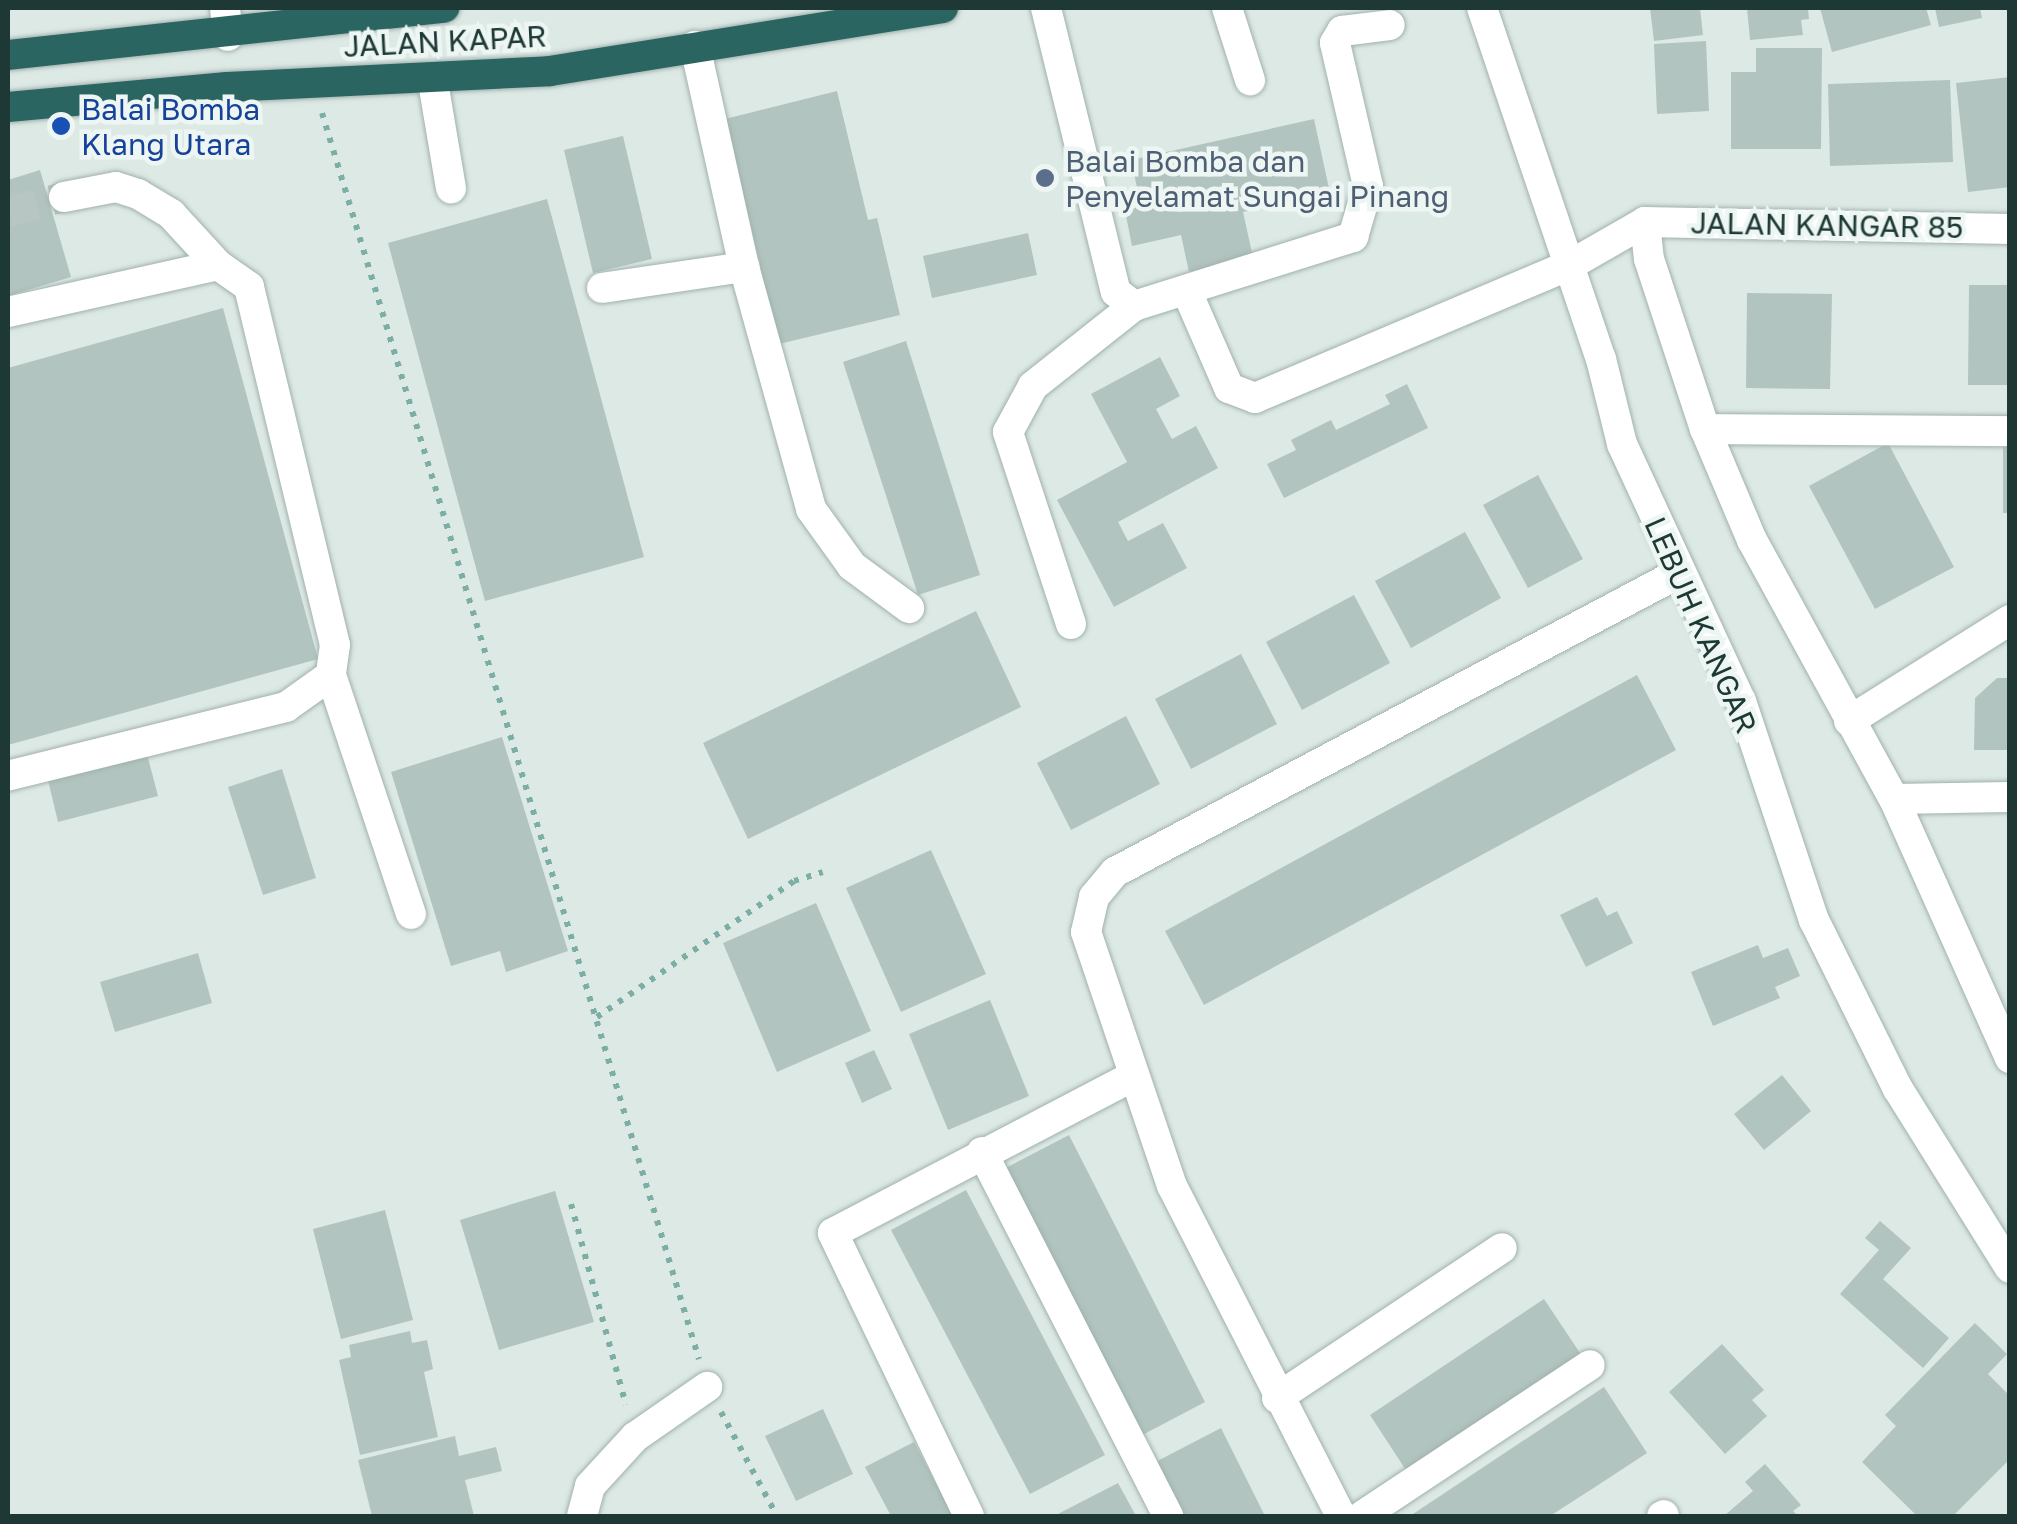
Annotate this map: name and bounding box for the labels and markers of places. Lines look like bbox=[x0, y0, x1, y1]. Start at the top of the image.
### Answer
place label: Balai Bomba Klang Utara bbox=[81, 91, 260, 162]
marker: Balai Bomba Klang Utara bbox=[50, 115, 72, 137]
place label: Balai Bomba dan Penyelamat Sungai Pinang bbox=[1065, 143, 1449, 214]
marker: Balai Bomba dan Penyelamat Sungai Pinang bbox=[1034, 167, 1056, 189]

